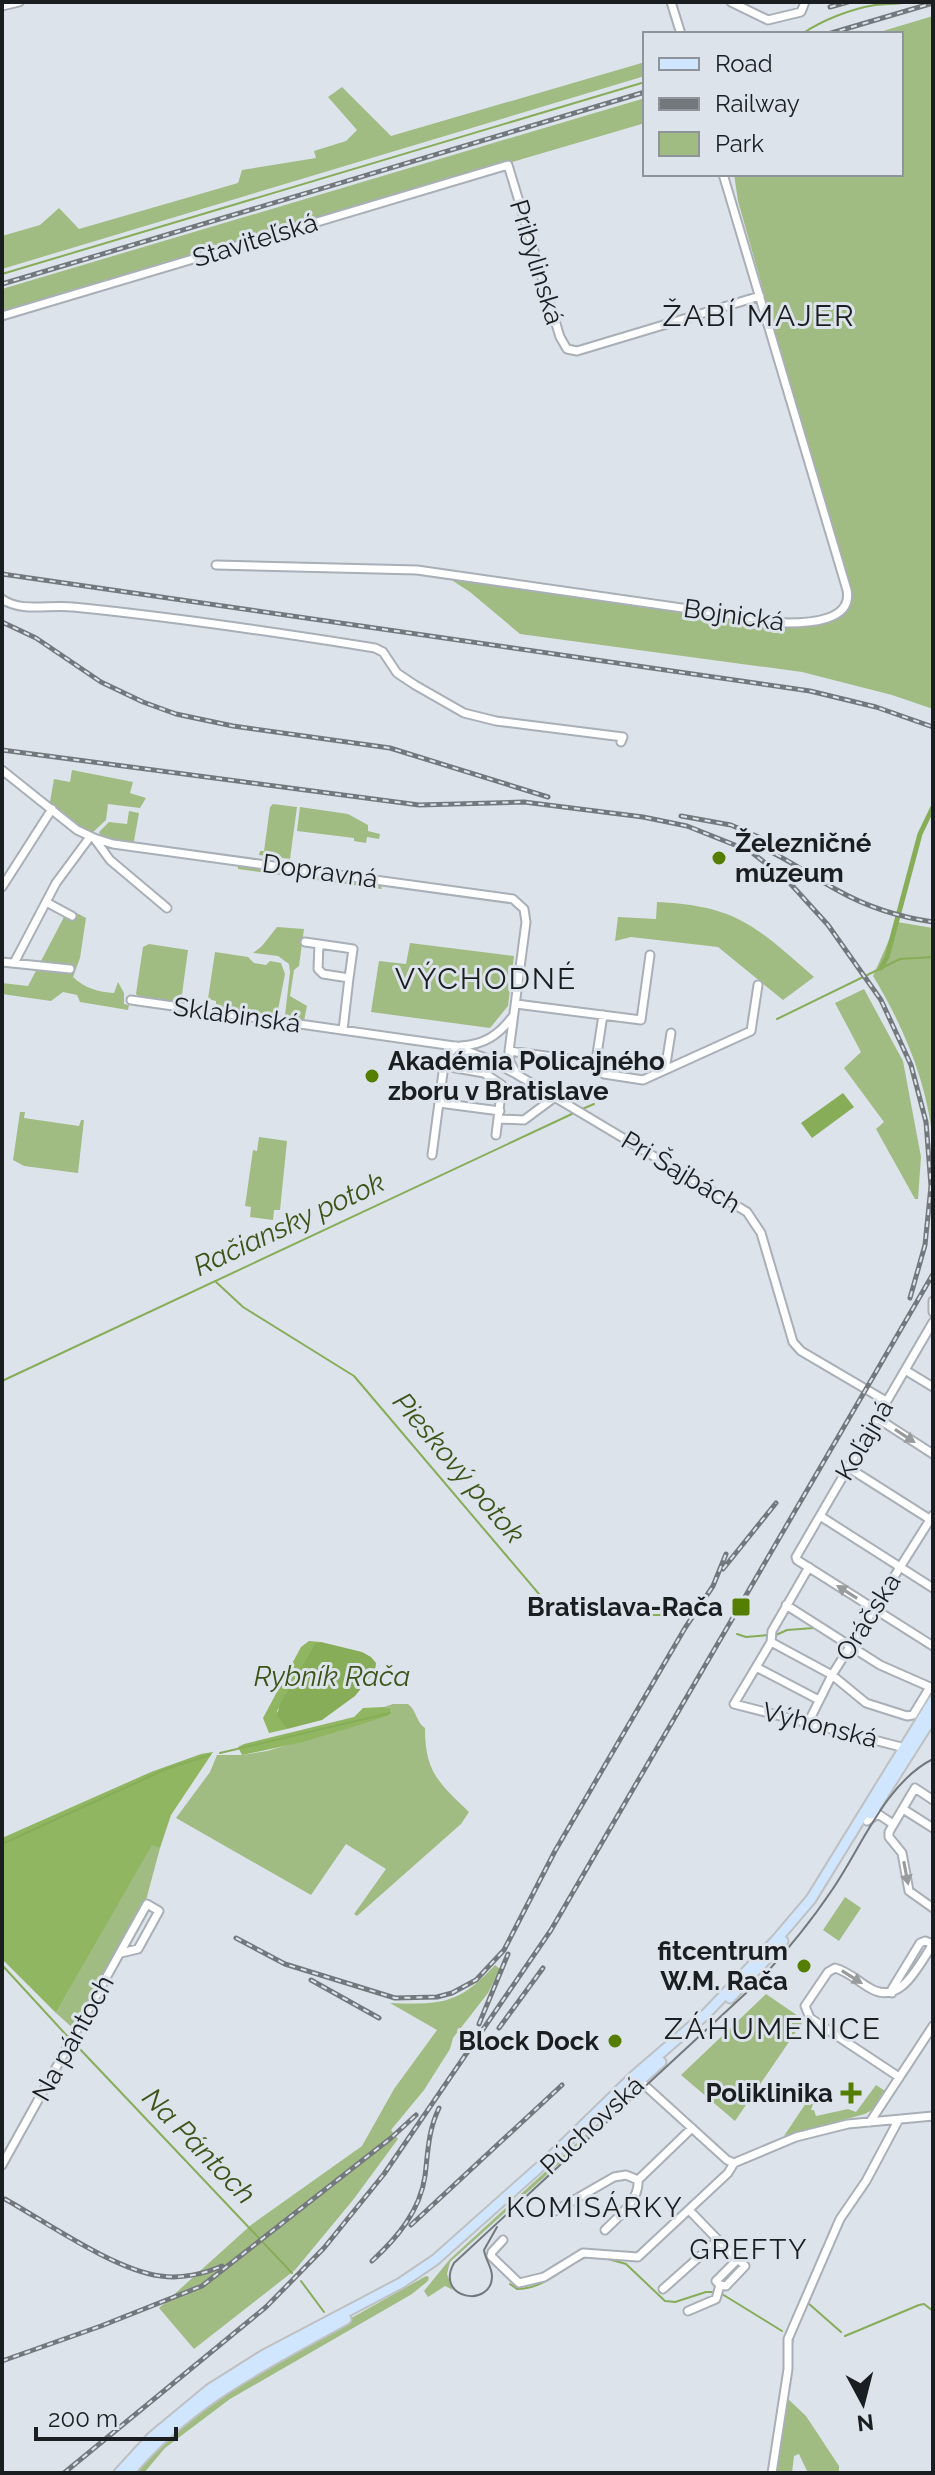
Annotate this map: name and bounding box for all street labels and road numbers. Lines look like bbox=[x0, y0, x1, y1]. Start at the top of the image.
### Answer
street label: Pribylinská bbox=[504, 196, 570, 328]
street label: Staviteľská bbox=[189, 207, 321, 273]
street label: Bojnická bbox=[682, 593, 786, 637]
street label: Dopravná bbox=[260, 848, 380, 894]
street label: Sklabinská bbox=[171, 991, 303, 1039]
street label: Pri Šajbách bbox=[616, 1124, 746, 1219]
street label: Koľajná bbox=[829, 1394, 899, 1486]
street label: Oráčska bbox=[829, 1568, 907, 1666]
street label: Výhonská bbox=[759, 1696, 881, 1754]
street label: Na pántoch bbox=[26, 1970, 120, 2106]
street label: Púchovská bbox=[534, 2070, 650, 2180]

